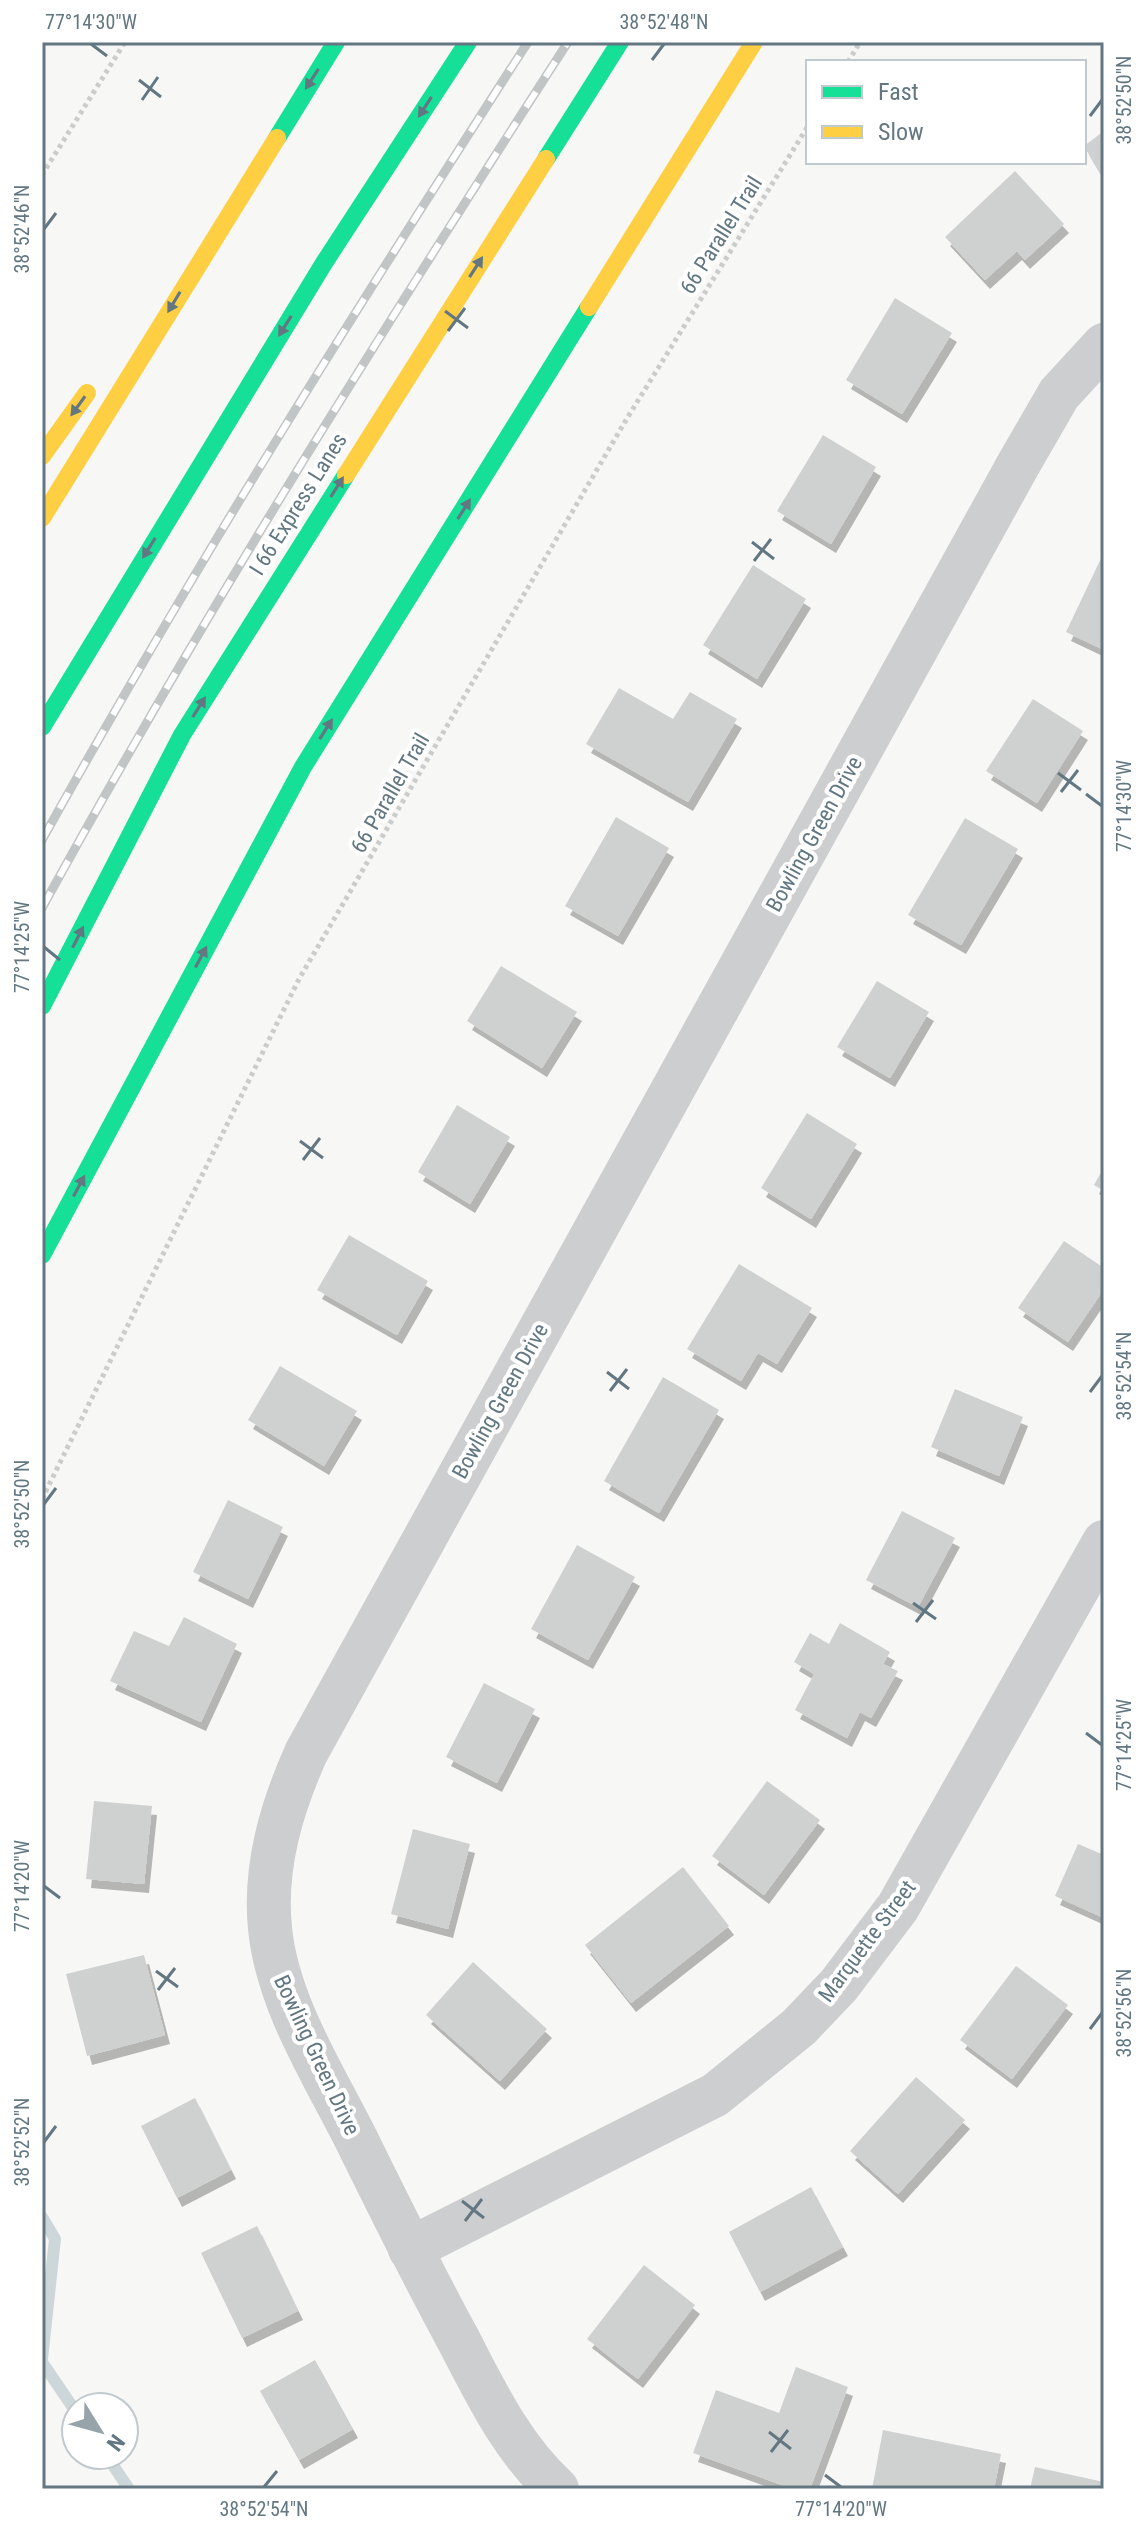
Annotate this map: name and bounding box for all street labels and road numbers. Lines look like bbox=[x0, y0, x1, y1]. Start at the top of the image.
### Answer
street label: 66 Parallel Trail bbox=[675, 172, 767, 298]
street label: I 66 Express Lanes bbox=[244, 428, 352, 580]
street label: 66 Parallel Trail bbox=[346, 729, 434, 857]
street label: Bowling Green Drive bbox=[761, 752, 867, 916]
street label: Bowling Green Drive bbox=[447, 1319, 553, 1483]
street label: Marquette Street bbox=[813, 1875, 921, 2007]
street label: Bowling Green Drive bbox=[269, 1971, 365, 2139]

